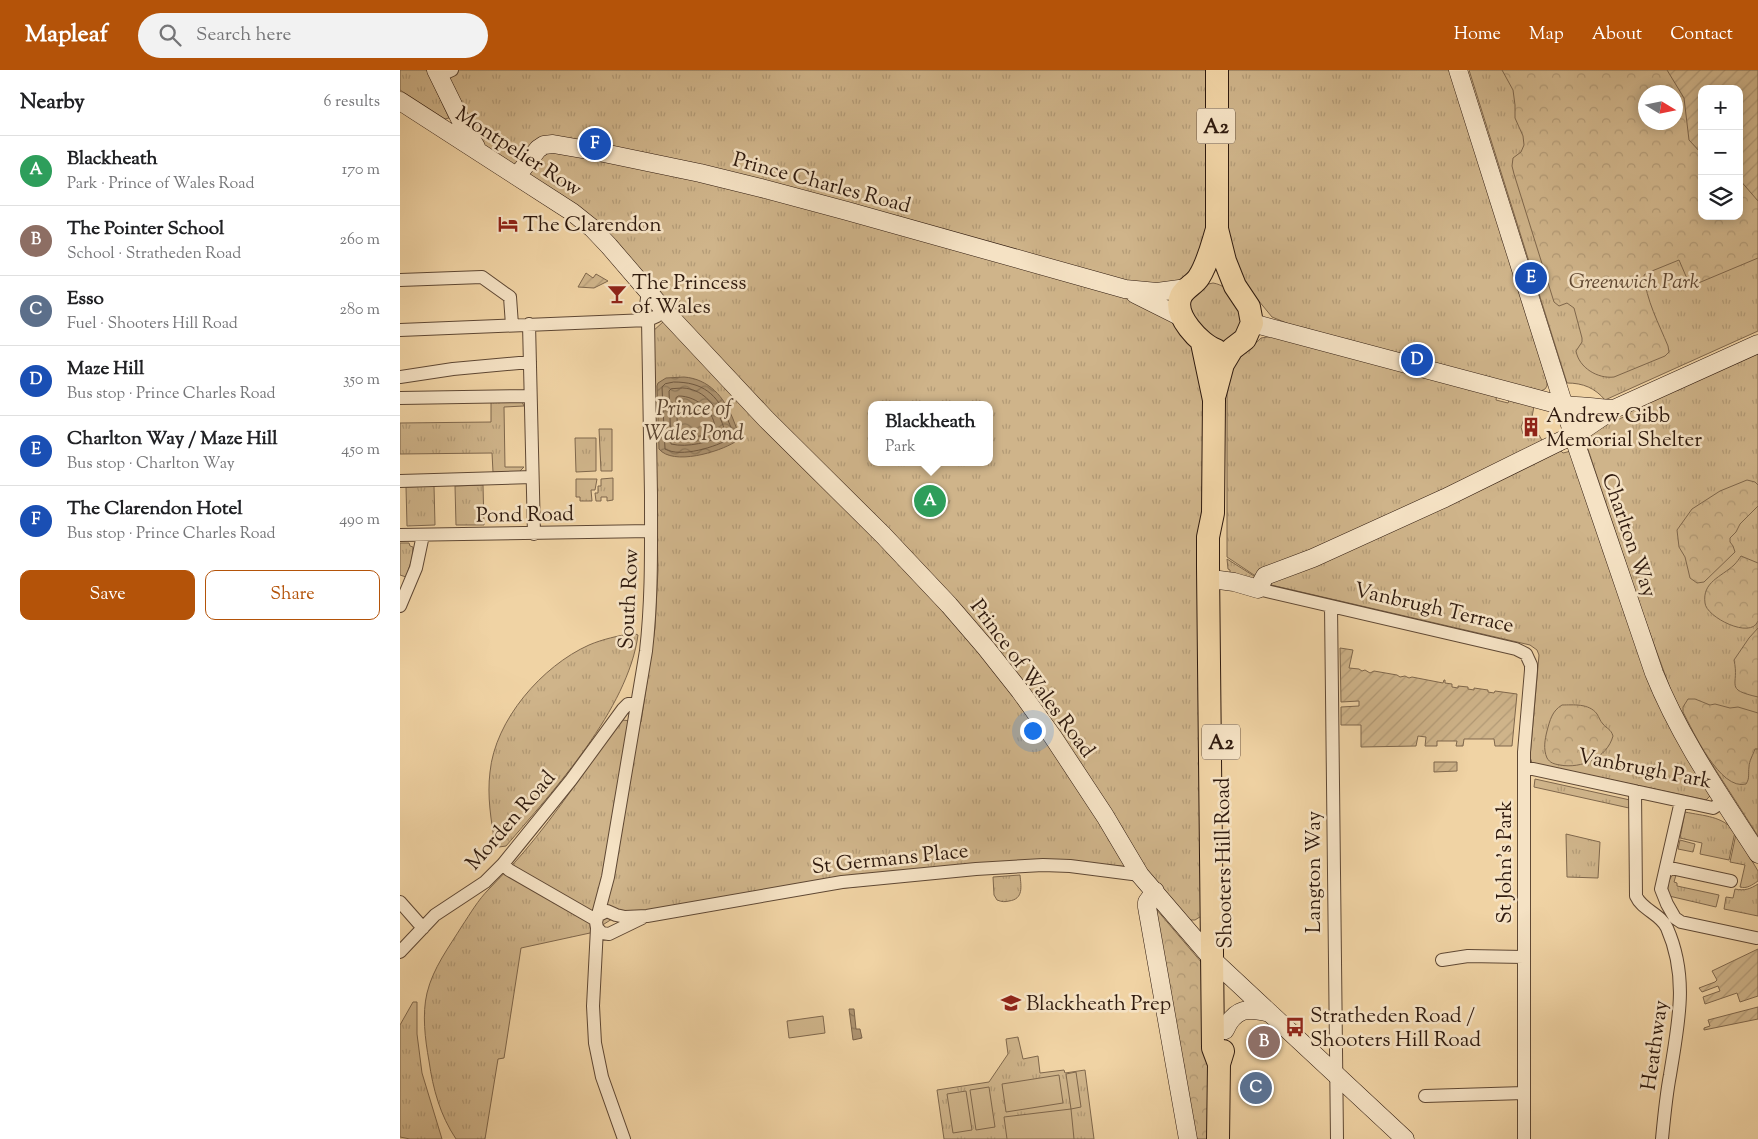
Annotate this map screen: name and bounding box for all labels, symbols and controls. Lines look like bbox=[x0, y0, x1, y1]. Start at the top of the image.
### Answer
search box bbox=[138, 13, 488, 58]
text: Mapleaf bbox=[25, 18, 108, 52]
icon: search bbox=[156, 21, 184, 49]
text: Search here bbox=[196, 22, 291, 49]
text: Home bbox=[1454, 22, 1501, 48]
text: Map bbox=[1529, 22, 1564, 48]
text: About bbox=[1592, 22, 1642, 48]
text: Contact bbox=[1670, 22, 1733, 48]
north arrow bbox=[1638, 85, 1683, 130]
map controls bbox=[1698, 85, 1743, 220]
button: + bbox=[1698, 85, 1743, 130]
text: Nearby bbox=[20, 88, 85, 118]
text: 6 results bbox=[324, 91, 380, 114]
street label: Montpelier Row bbox=[448, 100, 588, 205]
road number: A2 bbox=[1197, 108, 1235, 144]
pin: F bbox=[579, 125, 611, 163]
button: − bbox=[1698, 130, 1743, 175]
text: Blackheath bbox=[67, 146, 158, 173]
street label: Prince Charles Road bbox=[729, 146, 914, 222]
text: A bbox=[30, 159, 43, 182]
text: 170 m bbox=[342, 159, 380, 182]
text: Park · Prince of Wales Road bbox=[67, 173, 255, 196]
button: layers bbox=[1698, 175, 1743, 220]
place label: The Clarendon bbox=[523, 211, 662, 241]
hotel icon: The Clarendon bbox=[497, 213, 519, 235]
text: The Pointer School bbox=[67, 216, 224, 243]
text: B bbox=[31, 229, 41, 252]
text: 260 m bbox=[339, 229, 380, 252]
text: School · Stratheden Road bbox=[67, 243, 241, 266]
pin: E bbox=[1515, 259, 1547, 297]
park label: Greenwich Park bbox=[1569, 268, 1700, 298]
place label: The Princess of Wales bbox=[632, 269, 747, 323]
bar icon: The Princess of Wales bbox=[606, 283, 628, 305]
text: Esso bbox=[67, 286, 104, 313]
text: C bbox=[30, 299, 42, 322]
text: 280 m bbox=[339, 299, 380, 322]
text: Fuel · Shooters Hill Road bbox=[67, 313, 238, 336]
pin: D bbox=[1401, 341, 1433, 379]
text: Maze Hill bbox=[67, 356, 144, 383]
text: D bbox=[30, 369, 42, 392]
text: 350 m bbox=[343, 369, 380, 392]
text: Bus stop · Prince Charles Road bbox=[67, 383, 276, 406]
water label: Prince of Wales Pond bbox=[644, 394, 744, 451]
popup bbox=[868, 401, 993, 466]
place label: Andrew Gibb Memorial Shelter bbox=[1546, 402, 1702, 456]
text: Blackheath bbox=[885, 409, 976, 436]
building icon: Andrew Gibb Memorial Shelter bbox=[1520, 416, 1542, 438]
text: Charlton Way / Maze Hill bbox=[67, 426, 278, 453]
text: Park bbox=[885, 436, 916, 459]
text: E bbox=[31, 439, 41, 462]
text: 450 m bbox=[341, 439, 380, 462]
text: Bus stop · Charlton Way bbox=[67, 453, 235, 476]
street label: Charlton Way bbox=[1593, 470, 1664, 602]
pin: A bbox=[914, 482, 946, 520]
text: The Clarendon Hotel bbox=[67, 496, 242, 523]
street label: Pond Road bbox=[476, 500, 575, 532]
text: F bbox=[32, 509, 40, 532]
text: 490 m bbox=[339, 509, 380, 532]
text: Bus stop · Prince Charles Road bbox=[67, 523, 276, 546]
street label: South Row bbox=[612, 548, 648, 650]
button: Save bbox=[20, 570, 195, 620]
button: Share bbox=[205, 570, 380, 620]
street label: Vanbrugh Terrace bbox=[1351, 576, 1516, 642]
street label: Prince of Wales Road bbox=[962, 594, 1101, 765]
your location bbox=[1020, 718, 1046, 744]
road number: A2 bbox=[1202, 724, 1240, 760]
street label: Vanbrugh Park bbox=[1575, 742, 1715, 798]
street label: Morden Road bbox=[460, 765, 564, 878]
street label: Shooters Hill Road bbox=[1209, 777, 1241, 949]
street label: St John's Park bbox=[1491, 800, 1521, 924]
street label: Langton Way bbox=[1300, 810, 1330, 933]
street label: St Germans Place bbox=[810, 837, 970, 883]
place label: Blackheath Prep bbox=[1026, 990, 1171, 1020]
school or university icon: Blackheath Prep bbox=[1000, 992, 1022, 1014]
street label: Heathway bbox=[1635, 998, 1677, 1092]
place label: Stratheden Road / Shooters Hill Road bbox=[1310, 1002, 1481, 1056]
bus stop icon: Stratheden Road / Shooters Hill Road bbox=[1284, 1016, 1306, 1038]
pin: B bbox=[1248, 1023, 1280, 1061]
pin: C bbox=[1240, 1069, 1272, 1107]

